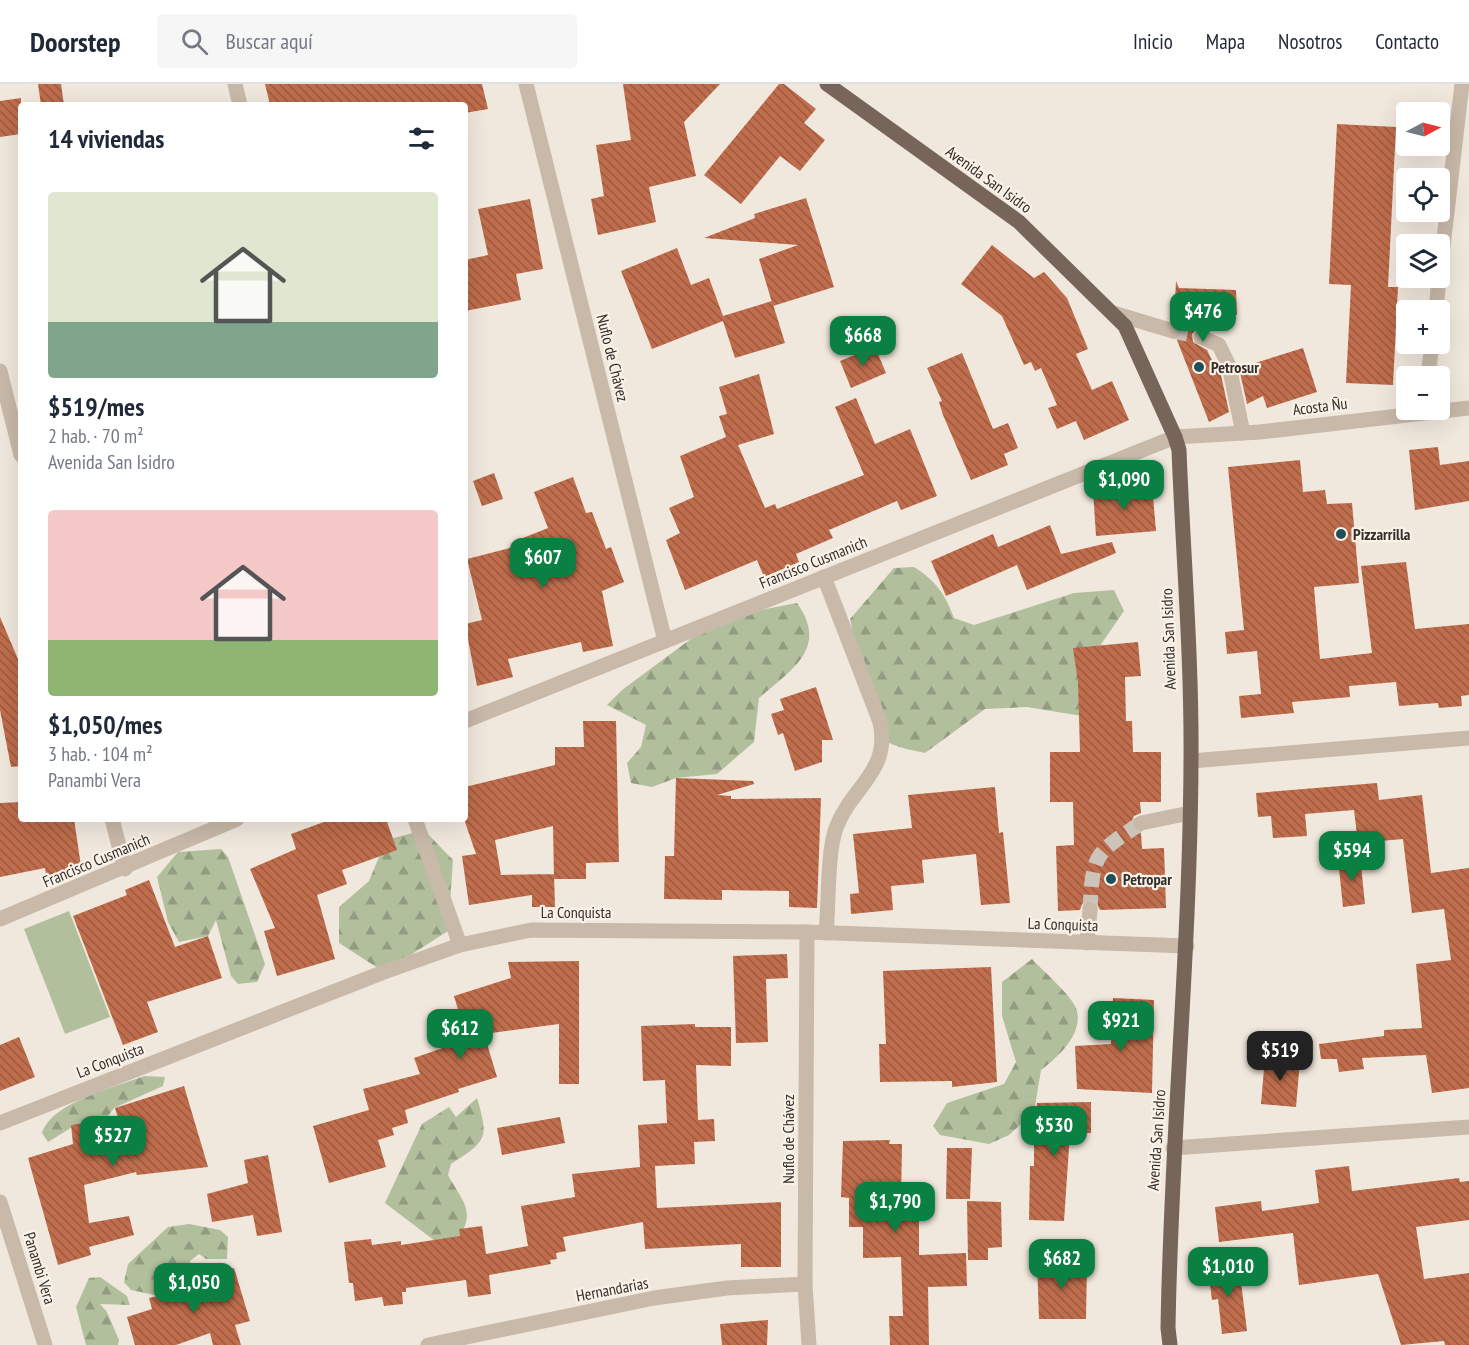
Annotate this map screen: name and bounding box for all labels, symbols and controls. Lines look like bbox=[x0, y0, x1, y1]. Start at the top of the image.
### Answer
search box bbox=[157, 14, 577, 68]
text: Doorstep bbox=[30, 23, 121, 60]
icon: search bbox=[178, 25, 211, 58]
text: Buscar aquí bbox=[226, 27, 313, 55]
text: Inicio bbox=[1133, 28, 1173, 55]
text: Mapa bbox=[1206, 28, 1245, 55]
text: Nosotros bbox=[1278, 28, 1342, 55]
text: Contacto bbox=[1375, 28, 1439, 55]
north arrow bbox=[1396, 102, 1450, 156]
map controls bbox=[1396, 102, 1450, 420]
text: 14 viviendas bbox=[48, 122, 164, 155]
icon: filters bbox=[405, 122, 438, 155]
street label: Avenida San Isidro bbox=[942, 141, 1036, 217]
button: locate bbox=[1396, 168, 1450, 222]
icon: home bbox=[189, 231, 297, 339]
button: layers bbox=[1396, 234, 1450, 288]
pin: $476 bbox=[1167, 292, 1239, 343]
text: $476 bbox=[1184, 298, 1222, 324]
button: + bbox=[1396, 300, 1450, 354]
street label: Nuflo de Chávez bbox=[592, 312, 634, 404]
pin: $668 bbox=[827, 316, 899, 367]
text: $668 bbox=[844, 322, 882, 348]
place label: Petrosur bbox=[1211, 357, 1259, 377]
marker: Petrosur bbox=[1192, 360, 1206, 374]
button: − bbox=[1396, 366, 1450, 420]
text: $519/mes bbox=[48, 390, 144, 423]
street label: Acosta Ñu bbox=[1292, 393, 1349, 419]
text: 2 hab. · 70 m² bbox=[48, 423, 144, 449]
text: Avenida San Isidro bbox=[48, 449, 175, 475]
pin: $1,090 bbox=[1075, 460, 1173, 511]
text: $1,090 bbox=[1098, 466, 1150, 492]
place label: Pizzarrilla bbox=[1353, 524, 1411, 544]
marker: Pizzarrilla bbox=[1334, 527, 1348, 541]
street label: Francisco Cusmanich bbox=[756, 531, 870, 593]
pin: $607 bbox=[507, 538, 579, 589]
text: $607 bbox=[524, 544, 562, 570]
icon: home bbox=[189, 549, 297, 657]
street label: Avenida San Isidro bbox=[1156, 588, 1180, 690]
text: $1,050/mes bbox=[48, 708, 162, 741]
text: 3 hab. · 104 m² bbox=[48, 741, 153, 767]
text: Panambi Vera bbox=[48, 767, 141, 793]
street label: Francisco Cusmanich bbox=[40, 828, 152, 892]
pin: $594 bbox=[1316, 831, 1388, 882]
text: $594 bbox=[1333, 837, 1371, 863]
place label: Petropar bbox=[1123, 869, 1172, 889]
marker: Petropar bbox=[1104, 872, 1118, 886]
street label: La Conquista bbox=[541, 902, 611, 922]
street label: La Conquista bbox=[1027, 913, 1099, 935]
pin: $921 bbox=[1085, 1001, 1157, 1052]
text: $921 bbox=[1102, 1007, 1140, 1033]
pin: $612 bbox=[424, 1009, 496, 1060]
text: $612 bbox=[441, 1015, 479, 1041]
pin: $519 bbox=[1244, 1031, 1316, 1082]
text: $519 bbox=[1261, 1037, 1299, 1063]
street label: La Conquista bbox=[73, 1038, 147, 1082]
street label: Avenida San Isidro bbox=[1142, 1089, 1170, 1191]
street label: Nuflo de Chávez bbox=[778, 1094, 798, 1184]
pin: $530 bbox=[1018, 1106, 1090, 1157]
text: $530 bbox=[1035, 1112, 1073, 1138]
pin: $527 bbox=[77, 1116, 149, 1167]
text: $527 bbox=[94, 1122, 132, 1148]
pin: $1,790 bbox=[846, 1182, 944, 1233]
text: $1,790 bbox=[869, 1188, 921, 1214]
street label: Panambi Vera bbox=[20, 1229, 60, 1307]
pin: $682 bbox=[1026, 1239, 1098, 1290]
text: $682 bbox=[1043, 1245, 1081, 1271]
pin: $1,010 bbox=[1179, 1247, 1277, 1298]
text: $1,010 bbox=[1202, 1253, 1254, 1279]
pin: $1,050 bbox=[145, 1263, 243, 1314]
text: $1,050 bbox=[168, 1269, 220, 1295]
street label: Hernandarias bbox=[574, 1272, 650, 1306]

